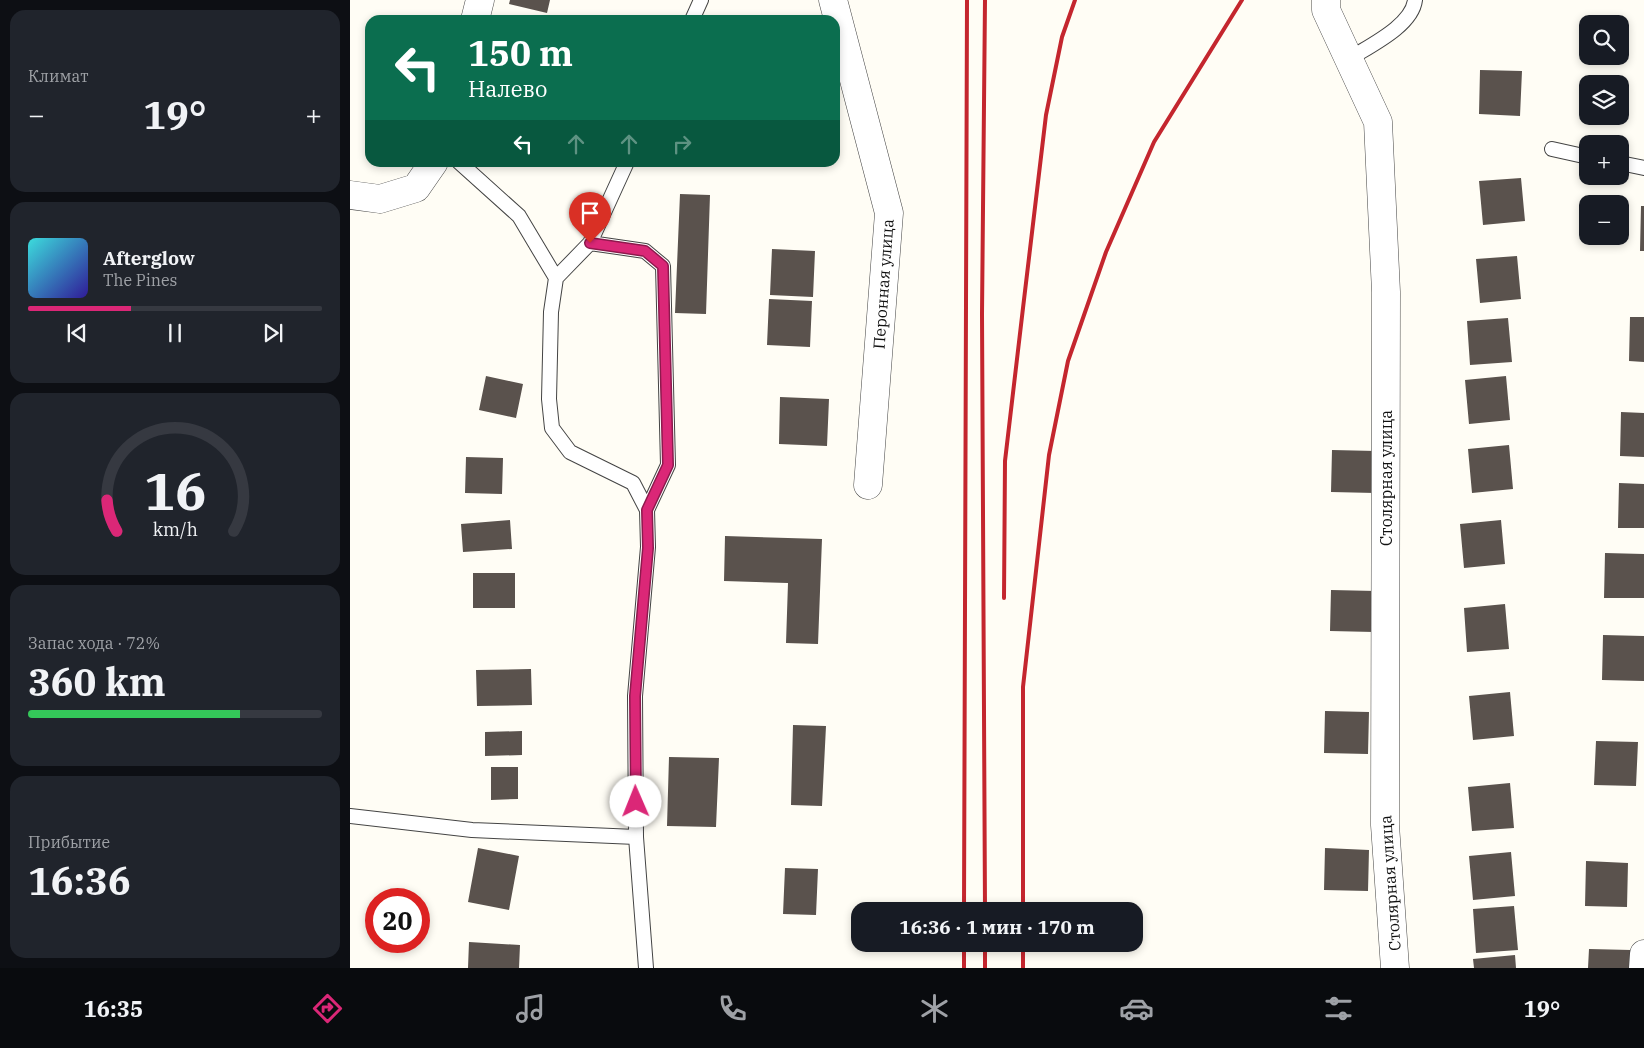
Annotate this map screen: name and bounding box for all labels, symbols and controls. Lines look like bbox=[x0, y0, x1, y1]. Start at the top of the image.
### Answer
map controls bbox=[1579, 15, 1629, 245]
button: search bbox=[1579, 15, 1629, 65]
text: 150 m bbox=[468, 30, 573, 76]
icon: left bbox=[385, 35, 450, 100]
text: Климат bbox=[28, 66, 88, 86]
text: Налево bbox=[468, 74, 547, 103]
button: layers bbox=[1579, 75, 1629, 125]
text: 19° bbox=[143, 90, 207, 139]
text: − bbox=[28, 96, 45, 133]
text: + bbox=[305, 96, 322, 133]
icon: left bbox=[509, 130, 537, 158]
icon: ahead bbox=[562, 130, 590, 158]
icon: ahead bbox=[615, 130, 643, 158]
icon: right bbox=[668, 130, 696, 158]
button: + bbox=[1579, 135, 1629, 185]
pin bbox=[569, 192, 611, 243]
button: − bbox=[1579, 195, 1629, 245]
icon: arrive bbox=[576, 199, 604, 227]
street label: Перонная улица bbox=[868, 218, 898, 350]
text: Afterglow bbox=[103, 246, 195, 270]
text: The Pines bbox=[103, 270, 177, 290]
icon: previous bbox=[63, 319, 91, 347]
icon: pause bbox=[161, 319, 189, 347]
icon: next bbox=[259, 319, 287, 347]
street label: Столярная улица bbox=[1376, 410, 1396, 546]
text: 16 bbox=[144, 457, 206, 524]
text: km/h bbox=[152, 518, 198, 541]
text: Запас хода · 72% bbox=[28, 633, 160, 653]
text: 360 km bbox=[28, 657, 166, 706]
position arrow bbox=[609, 775, 661, 827]
street label: Столярная улица bbox=[1375, 814, 1405, 952]
text: Прибытие bbox=[28, 832, 110, 852]
text: 16:36 bbox=[28, 856, 131, 905]
speed limit sign: 20 bbox=[365, 888, 430, 953]
text: 16:36 · 1 мин · 170 m bbox=[899, 915, 1095, 939]
icon: directions bbox=[310, 991, 345, 1026]
icon: music bbox=[513, 991, 548, 1026]
icon: phone bbox=[715, 991, 750, 1026]
icon: climate bbox=[917, 991, 952, 1026]
icon: car bbox=[1119, 991, 1154, 1026]
icon: filters bbox=[1321, 991, 1356, 1026]
text: 16:35 bbox=[84, 994, 143, 1023]
text: 19° bbox=[1524, 994, 1560, 1023]

